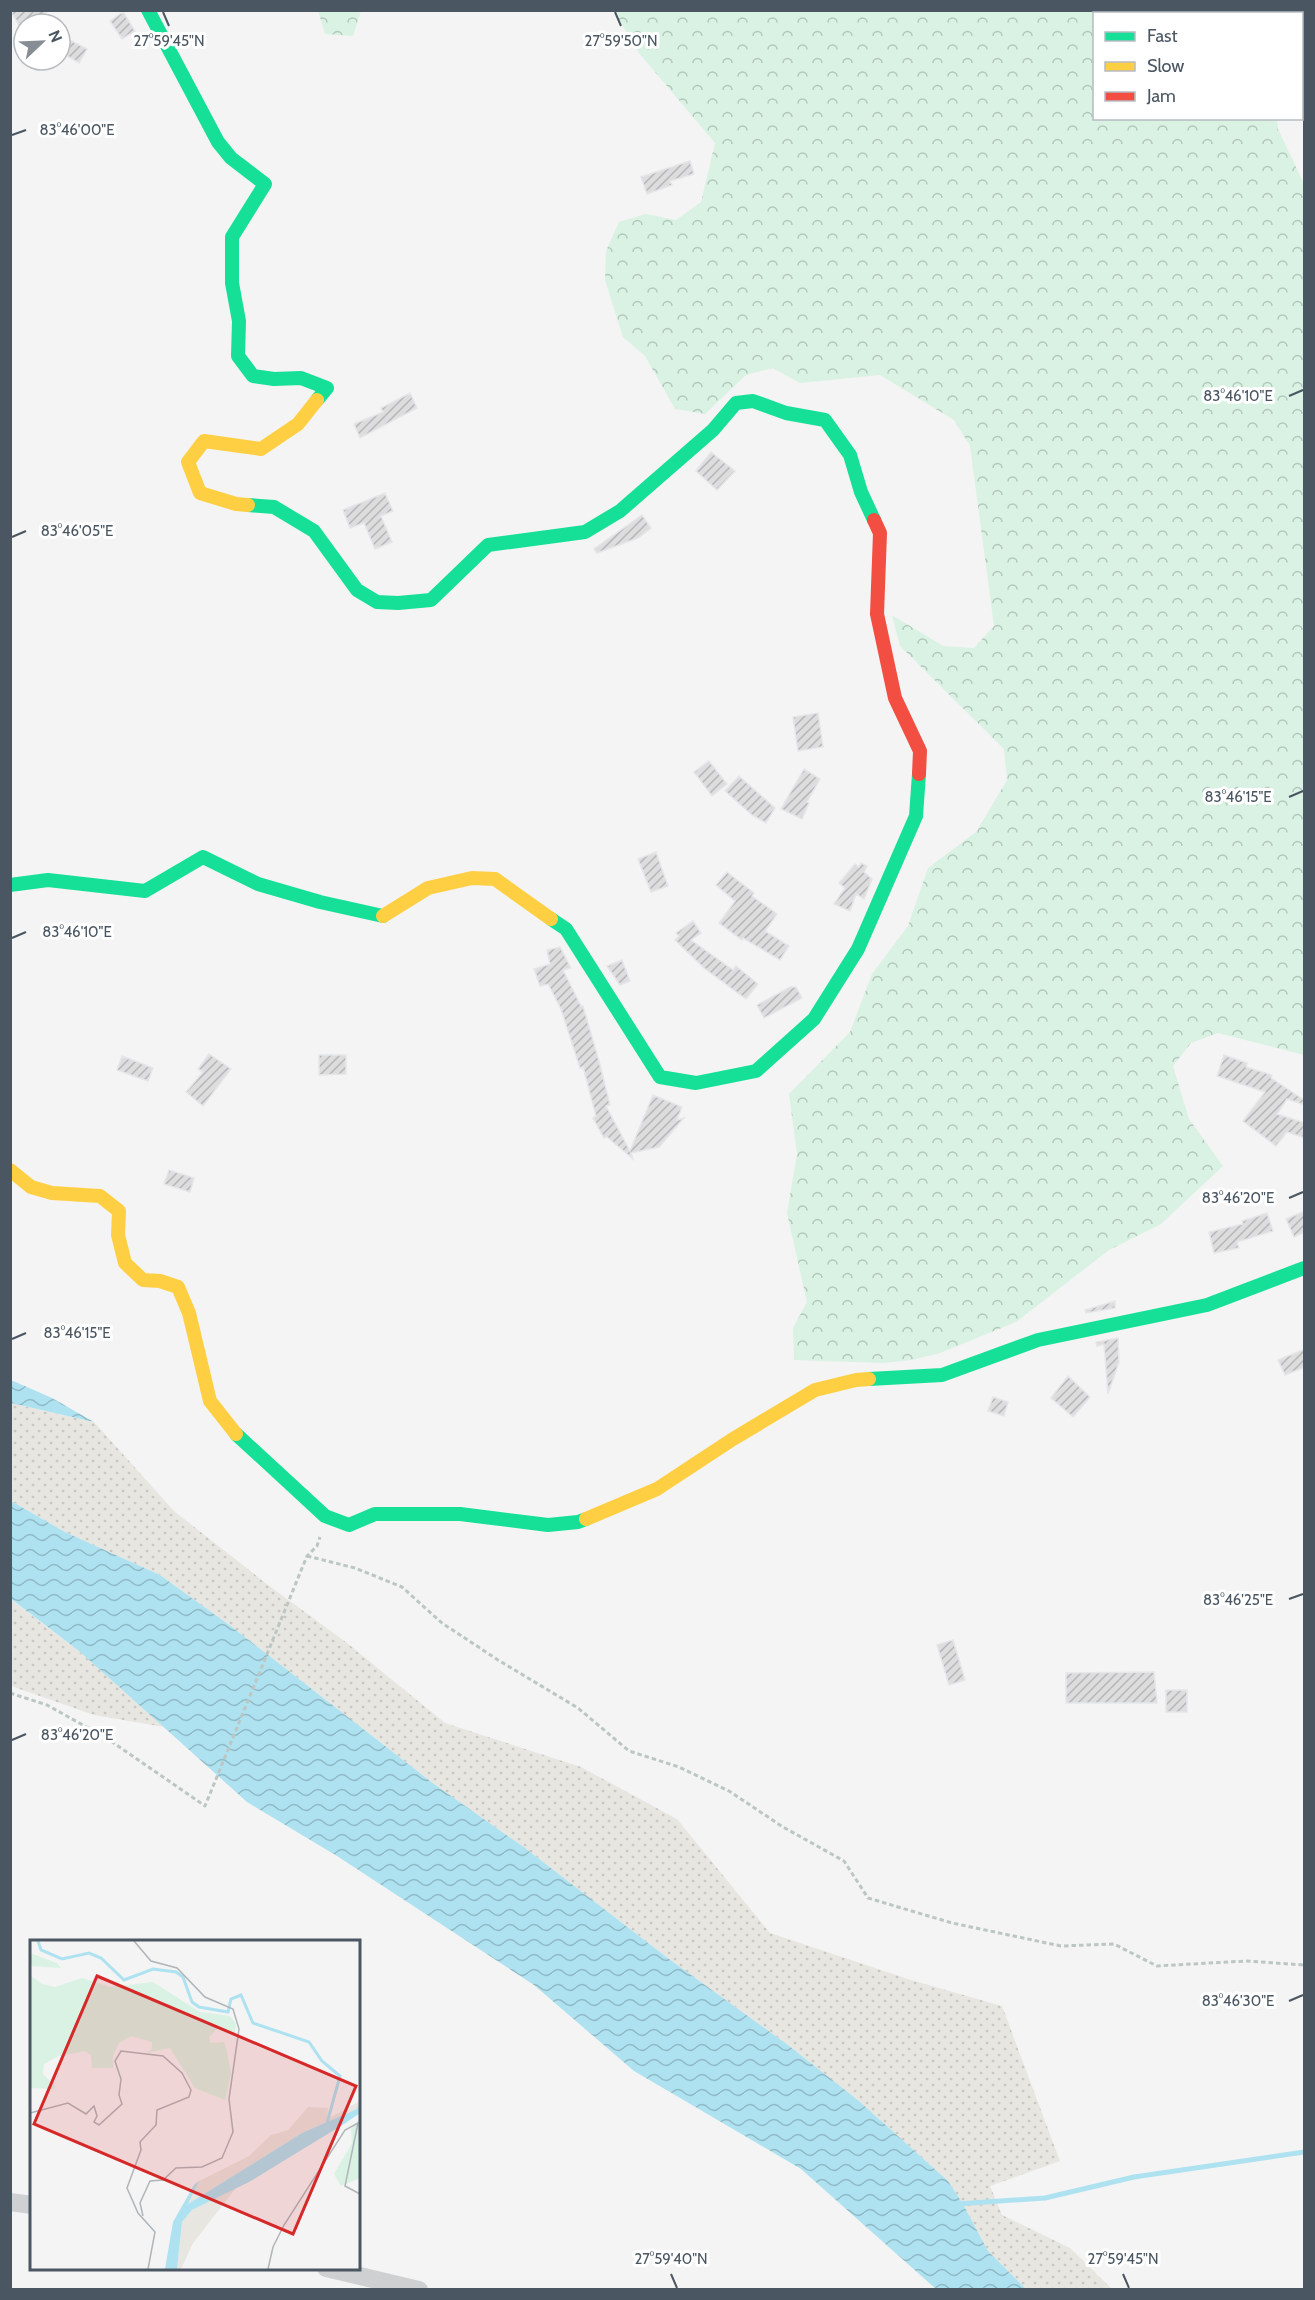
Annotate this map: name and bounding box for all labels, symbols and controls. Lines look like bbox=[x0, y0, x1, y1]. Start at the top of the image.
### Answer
north arrow bbox=[12, 12, 72, 72]
legend bbox=[1093, 12, 1303, 120]
text: Fast bbox=[1147, 25, 1178, 47]
text: N bbox=[44, 27, 66, 45]
text: 27°59'45"N bbox=[134, 32, 204, 50]
text: 27°59'50"N bbox=[585, 32, 657, 50]
text: Slow bbox=[1147, 55, 1184, 77]
text: Jam bbox=[1146, 85, 1176, 107]
text: 83°46'00"E bbox=[39, 121, 115, 139]
text: 83°46'10"E bbox=[1203, 387, 1273, 405]
text: 83°46'05"E bbox=[41, 522, 113, 540]
text: 83°46'15"E bbox=[1204, 788, 1272, 806]
text: 83°46'10"E bbox=[42, 923, 112, 941]
text: 83°46'20"E bbox=[1202, 1189, 1274, 1207]
text: 83°46'15"E bbox=[43, 1324, 111, 1342]
text: 83°46'25"E bbox=[1203, 1591, 1273, 1609]
text: 83°46'20"E bbox=[41, 1726, 113, 1744]
inset map bbox=[30, 1940, 360, 2270]
text: 83°46'30"E bbox=[1202, 1992, 1274, 2010]
text: 27°59'40"N bbox=[634, 2250, 708, 2268]
text: 27°59'45"N bbox=[1088, 2250, 1158, 2268]

